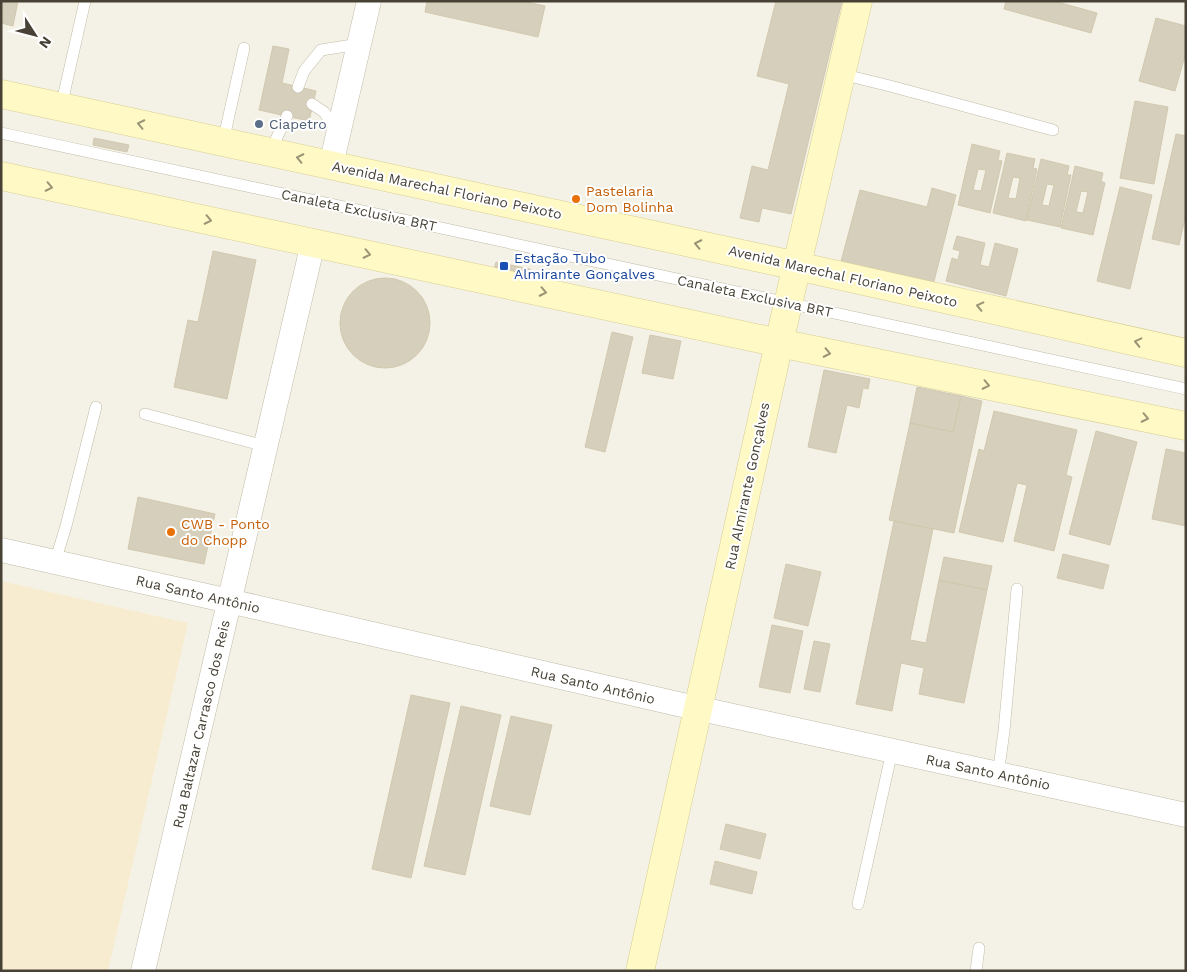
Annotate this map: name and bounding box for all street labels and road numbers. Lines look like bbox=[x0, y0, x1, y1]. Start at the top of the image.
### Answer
street label: Avenida Marechal Floriano Peixoto bbox=[331, 158, 563, 222]
street label: Canaleta Exclusiva BRT bbox=[280, 186, 439, 234]
street label: Avenida Marechal Floriano Peixoto bbox=[727, 242, 959, 310]
street label: Canaleta Exclusiva BRT bbox=[676, 272, 835, 320]
street label: Rua Almirante Gonçalves bbox=[721, 401, 773, 571]
street label: Rua Santo Antônio bbox=[134, 572, 262, 616]
street label: Rua Baltazar Carrasco dos Reis bbox=[169, 618, 233, 830]
street label: Rua Santo Antônio bbox=[529, 663, 657, 707]
street label: Rua Santo Antônio bbox=[924, 751, 1052, 793]

